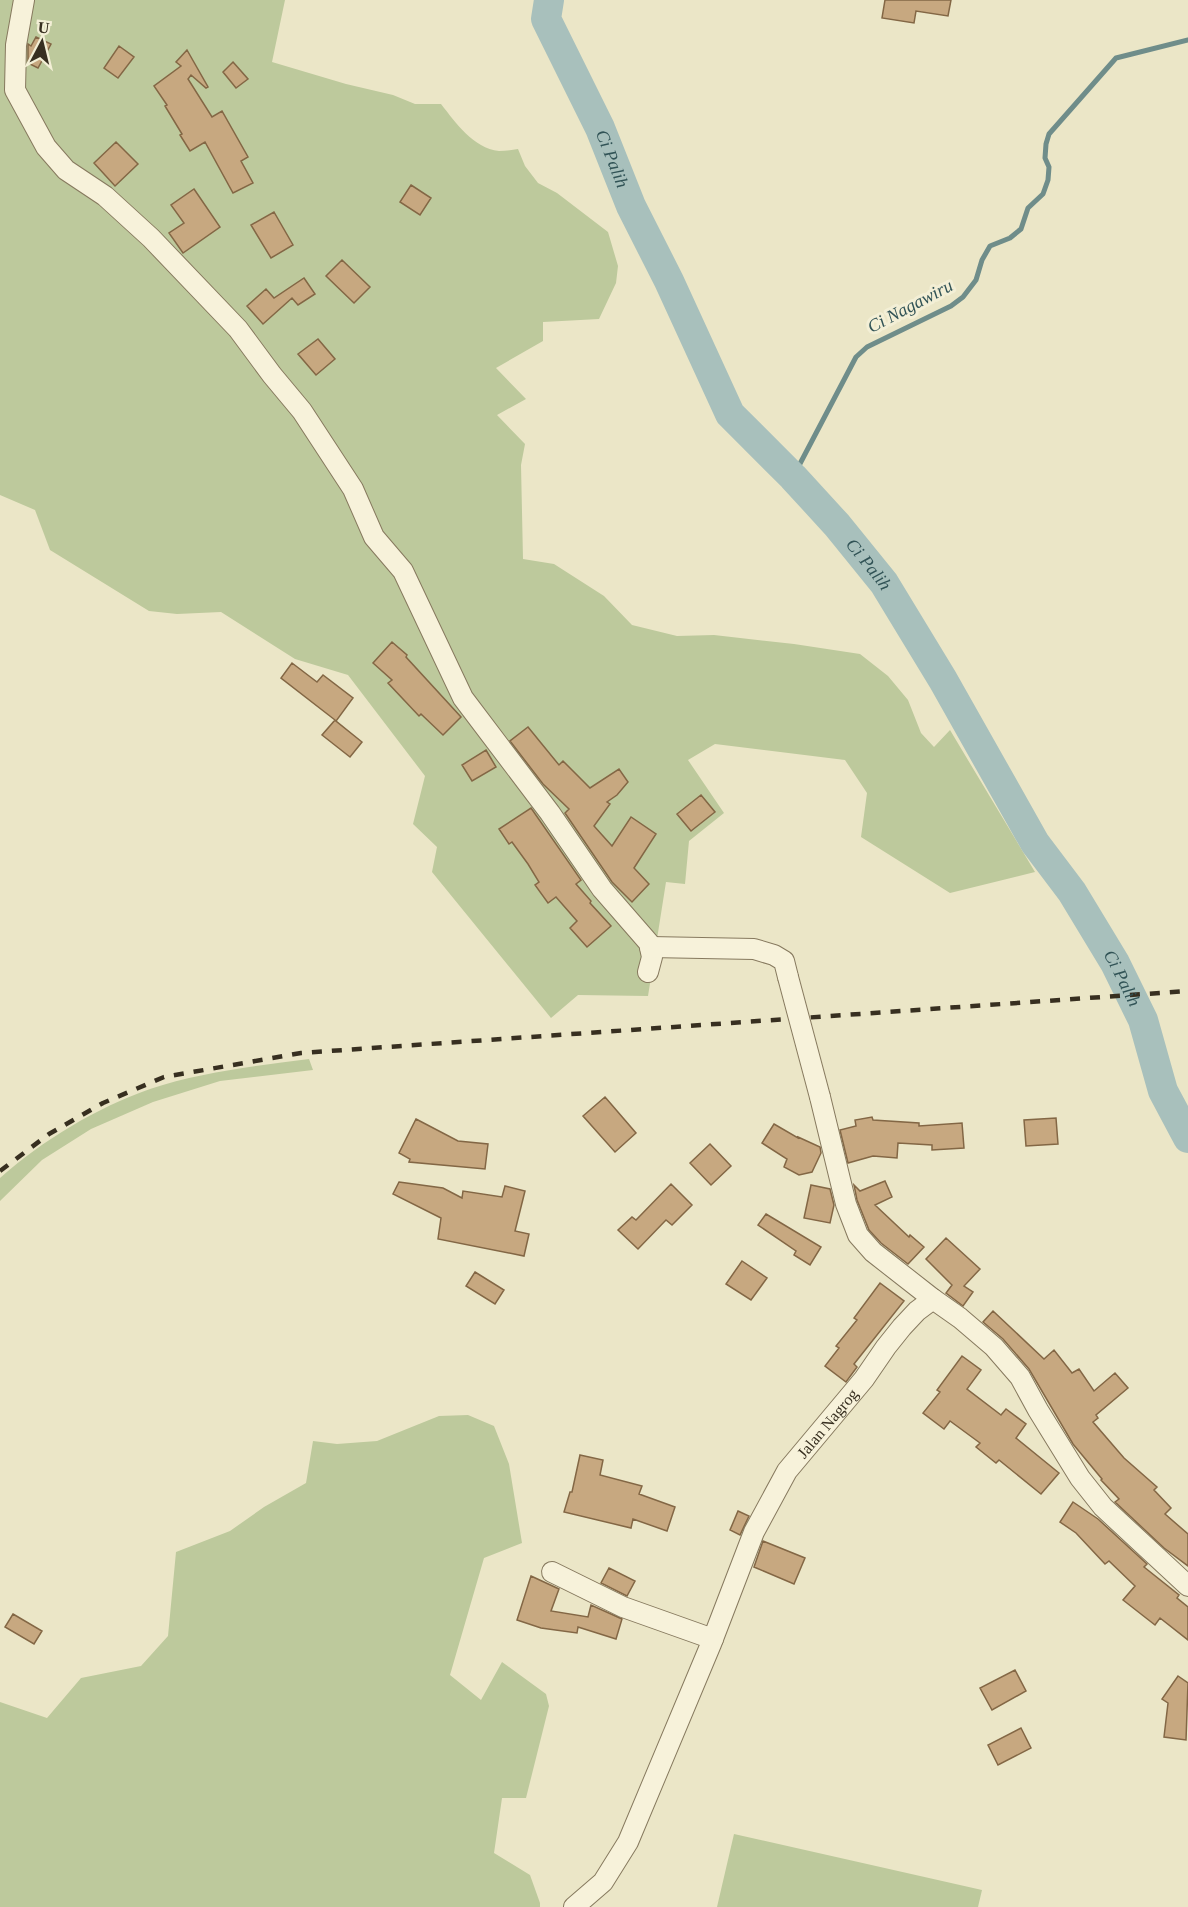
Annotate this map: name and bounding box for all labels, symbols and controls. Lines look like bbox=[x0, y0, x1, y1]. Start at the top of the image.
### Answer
north arrow bbox=[12, 12, 72, 72]
text: U bbox=[37, 18, 51, 37]
water label: Ci Palih bbox=[592, 127, 633, 191]
water label: Ci Nagawiru bbox=[864, 275, 956, 337]
water label: Ci Palih bbox=[842, 534, 896, 593]
water label: Ci Palih bbox=[1099, 946, 1145, 1010]
street label: Jalan Nagrog bbox=[793, 1385, 862, 1461]

